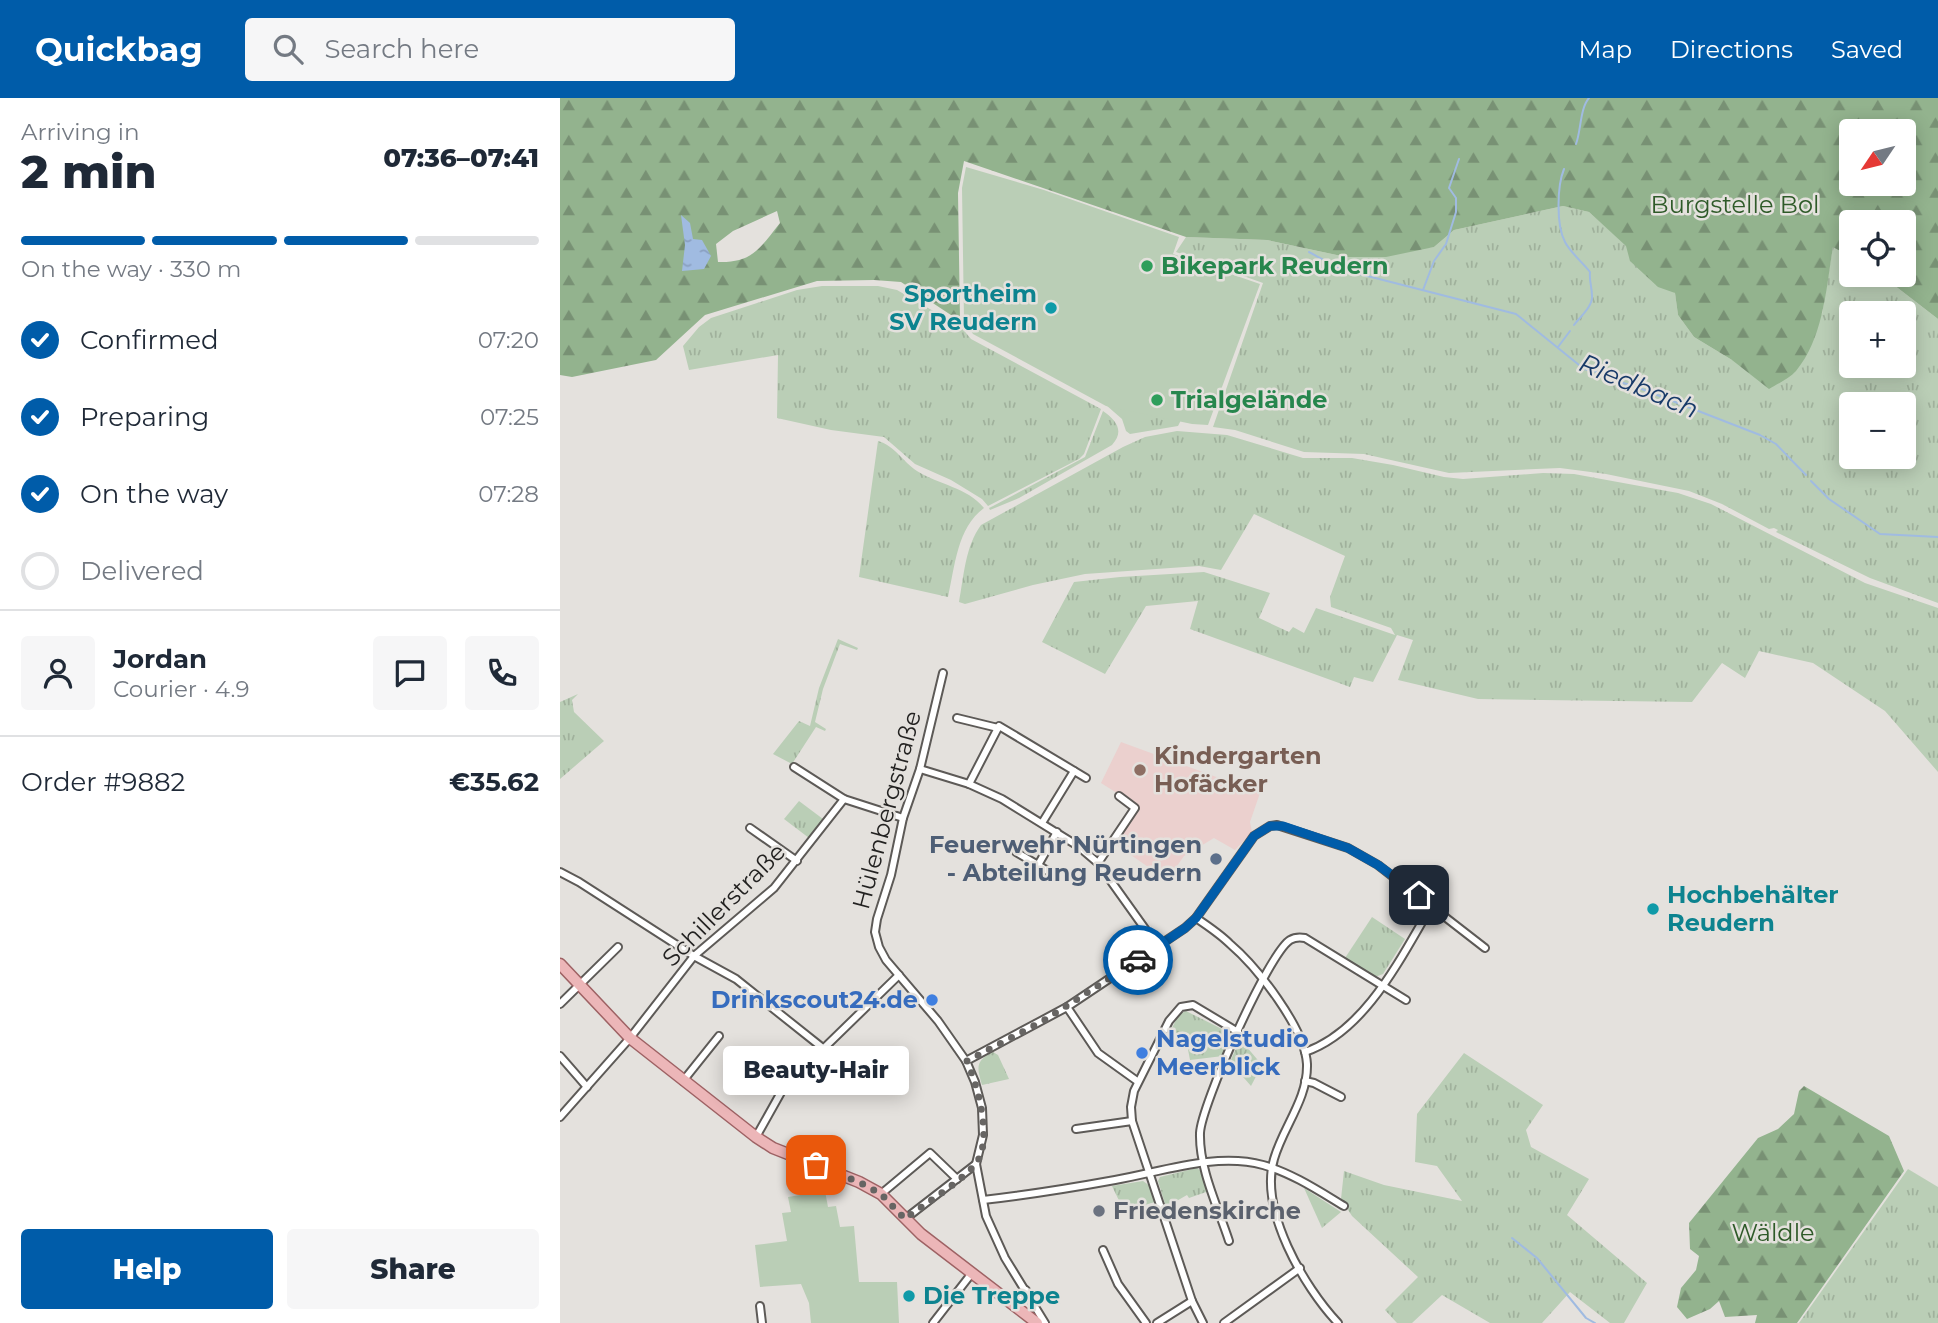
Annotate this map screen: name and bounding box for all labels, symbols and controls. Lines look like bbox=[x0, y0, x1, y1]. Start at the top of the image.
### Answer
search box bbox=[245, 18, 735, 81]
text: Quickbag bbox=[35, 29, 203, 69]
icon: search bbox=[269, 30, 307, 68]
text: Search here bbox=[325, 33, 479, 65]
text: Map bbox=[1579, 35, 1632, 64]
text: Directions bbox=[1670, 35, 1793, 64]
text: Saved bbox=[1831, 35, 1903, 64]
text: Arriving in bbox=[21, 118, 140, 146]
north arrow bbox=[1839, 119, 1916, 196]
map controls bbox=[1839, 119, 1916, 469]
text: 07:36–07:41 bbox=[383, 142, 539, 174]
text: 2 min bbox=[21, 143, 156, 200]
park label: Burgstelle Bol bbox=[1651, 190, 1819, 219]
button: locate bbox=[1839, 210, 1916, 287]
place label: Bikepark Reudern bbox=[1161, 251, 1389, 280]
text: On the way · 330 m bbox=[21, 255, 241, 283]
marker: Bikepark Reudern bbox=[1139, 258, 1155, 274]
place label: Sportheim SV Reudern bbox=[889, 279, 1037, 336]
marker: Sportheim SV Reudern bbox=[1043, 300, 1059, 316]
button: + bbox=[1839, 301, 1916, 378]
icon: check bbox=[21, 321, 59, 359]
text: Confirmed bbox=[80, 324, 219, 356]
text: 07:20 bbox=[478, 326, 539, 354]
water label: Riedbach bbox=[1575, 347, 1703, 425]
place label: Trialgelände bbox=[1171, 385, 1327, 414]
marker: Trialgelände bbox=[1149, 392, 1165, 408]
button: − bbox=[1839, 392, 1916, 469]
icon: check bbox=[21, 398, 59, 436]
text: Preparing bbox=[80, 401, 209, 433]
text: 07:25 bbox=[480, 403, 539, 431]
icon: check bbox=[21, 475, 59, 513]
text: On the way bbox=[80, 478, 228, 510]
text: 07:28 bbox=[478, 480, 539, 508]
text: Delivered bbox=[80, 555, 204, 587]
button: person bbox=[21, 636, 95, 710]
button: chat bbox=[373, 636, 447, 710]
button: phone bbox=[465, 636, 539, 710]
text: Jordan bbox=[113, 643, 207, 675]
text: Courier · 4.9 bbox=[113, 675, 249, 703]
street label: Hülenbergstraße bbox=[846, 708, 927, 912]
place label: Kindergarten Hofäcker bbox=[1154, 741, 1322, 798]
marker: Kindergarten Hofäcker bbox=[1132, 762, 1148, 778]
text: Order #9882 bbox=[21, 766, 185, 798]
text: €35.62 bbox=[449, 766, 539, 798]
place label: Feuerwehr Nürtingen - Abteilung Reudern bbox=[929, 830, 1202, 887]
street label: Schillerstraße bbox=[656, 837, 791, 972]
marker: Feuerwehr Nürtingen - Abteilung Reudern bbox=[1208, 851, 1224, 867]
pin bbox=[1389, 865, 1449, 925]
icon: home bbox=[1400, 876, 1438, 914]
place label: Hochbehälter Reudern bbox=[1667, 880, 1839, 937]
marker: Hochbehälter Reudern bbox=[1645, 901, 1661, 917]
courier bbox=[1103, 925, 1173, 995]
icon: car bbox=[1119, 941, 1157, 979]
place label: Drinkscout24.de bbox=[711, 985, 918, 1014]
marker: Drinkscout24.de bbox=[924, 992, 940, 1008]
place label: Nagelstudio Meerblick bbox=[1156, 1024, 1309, 1081]
marker: Nagelstudio Meerblick bbox=[1134, 1045, 1150, 1061]
callout: Beauty-Hair bbox=[723, 1046, 909, 1095]
text: Beauty-Hair bbox=[743, 1056, 889, 1084]
pin bbox=[786, 1135, 846, 1195]
icon: bag bbox=[797, 1146, 835, 1184]
place label: Friedenskirche bbox=[1113, 1196, 1301, 1225]
marker: Friedenskirche bbox=[1091, 1203, 1107, 1219]
park label: Wäldle bbox=[1731, 1218, 1815, 1247]
button: Help bbox=[21, 1229, 273, 1309]
button: Share bbox=[287, 1229, 539, 1309]
place label: Die Treppe bbox=[923, 1281, 1060, 1310]
marker: Die Treppe bbox=[901, 1288, 917, 1304]

